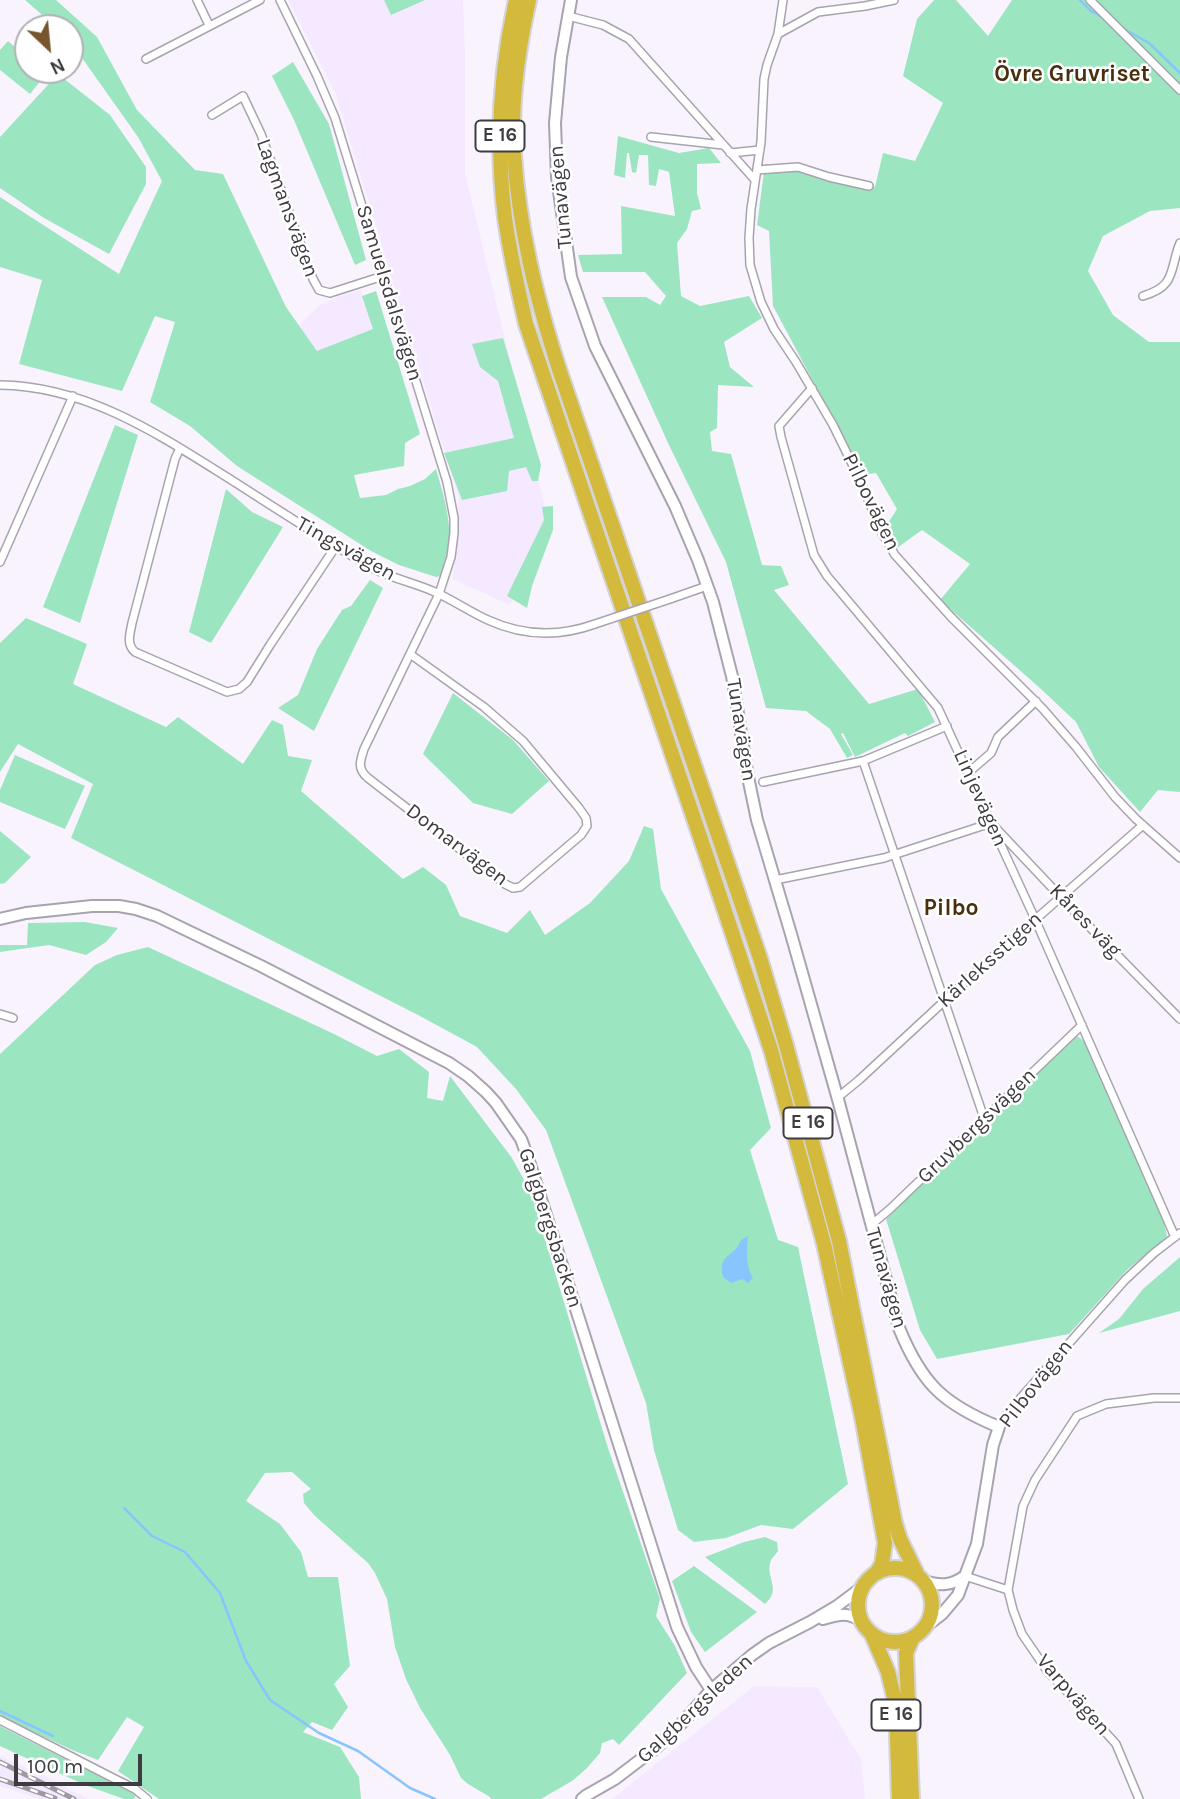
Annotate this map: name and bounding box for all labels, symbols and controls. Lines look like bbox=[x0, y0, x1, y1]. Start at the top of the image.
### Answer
north arrow bbox=[14, 14, 84, 84]
text: N bbox=[46, 53, 68, 79]
district label: Övre Gruvriset bbox=[994, 60, 1150, 88]
road number: E 16 bbox=[476, 120, 524, 152]
street label: Lagmansvägen bbox=[250, 135, 324, 281]
street label: Tunavägen bbox=[544, 144, 578, 250]
street label: Samuelsdalsvägen bbox=[350, 202, 428, 384]
street label: Pilbovägen bbox=[837, 449, 905, 555]
street label: Tingsvägen bbox=[292, 511, 400, 587]
street label: Tunavägen bbox=[720, 677, 762, 783]
street label: Linjevägen bbox=[947, 746, 1013, 850]
street label: Domarvägen bbox=[401, 798, 513, 892]
street label: Kåres väg bbox=[1044, 879, 1126, 963]
district label: Pilbo bbox=[923, 894, 979, 922]
street label: Kärleksstigen bbox=[933, 906, 1047, 1014]
street label: Gruvbergsvägen bbox=[912, 1063, 1042, 1189]
road number: E 16 bbox=[784, 1107, 832, 1138]
street label: Galgbergsbacken bbox=[512, 1145, 588, 1311]
street label: Tunavägen bbox=[860, 1225, 912, 1331]
street label: Pilbovägen bbox=[994, 1335, 1078, 1433]
street label: Galgbergsleden bbox=[632, 1649, 758, 1769]
street label: Varpvägen bbox=[1031, 1649, 1115, 1741]
road number: E 16 bbox=[872, 1700, 920, 1730]
scale bar bbox=[18, 1740, 145, 1784]
text: 100 m bbox=[27, 1754, 84, 1778]

